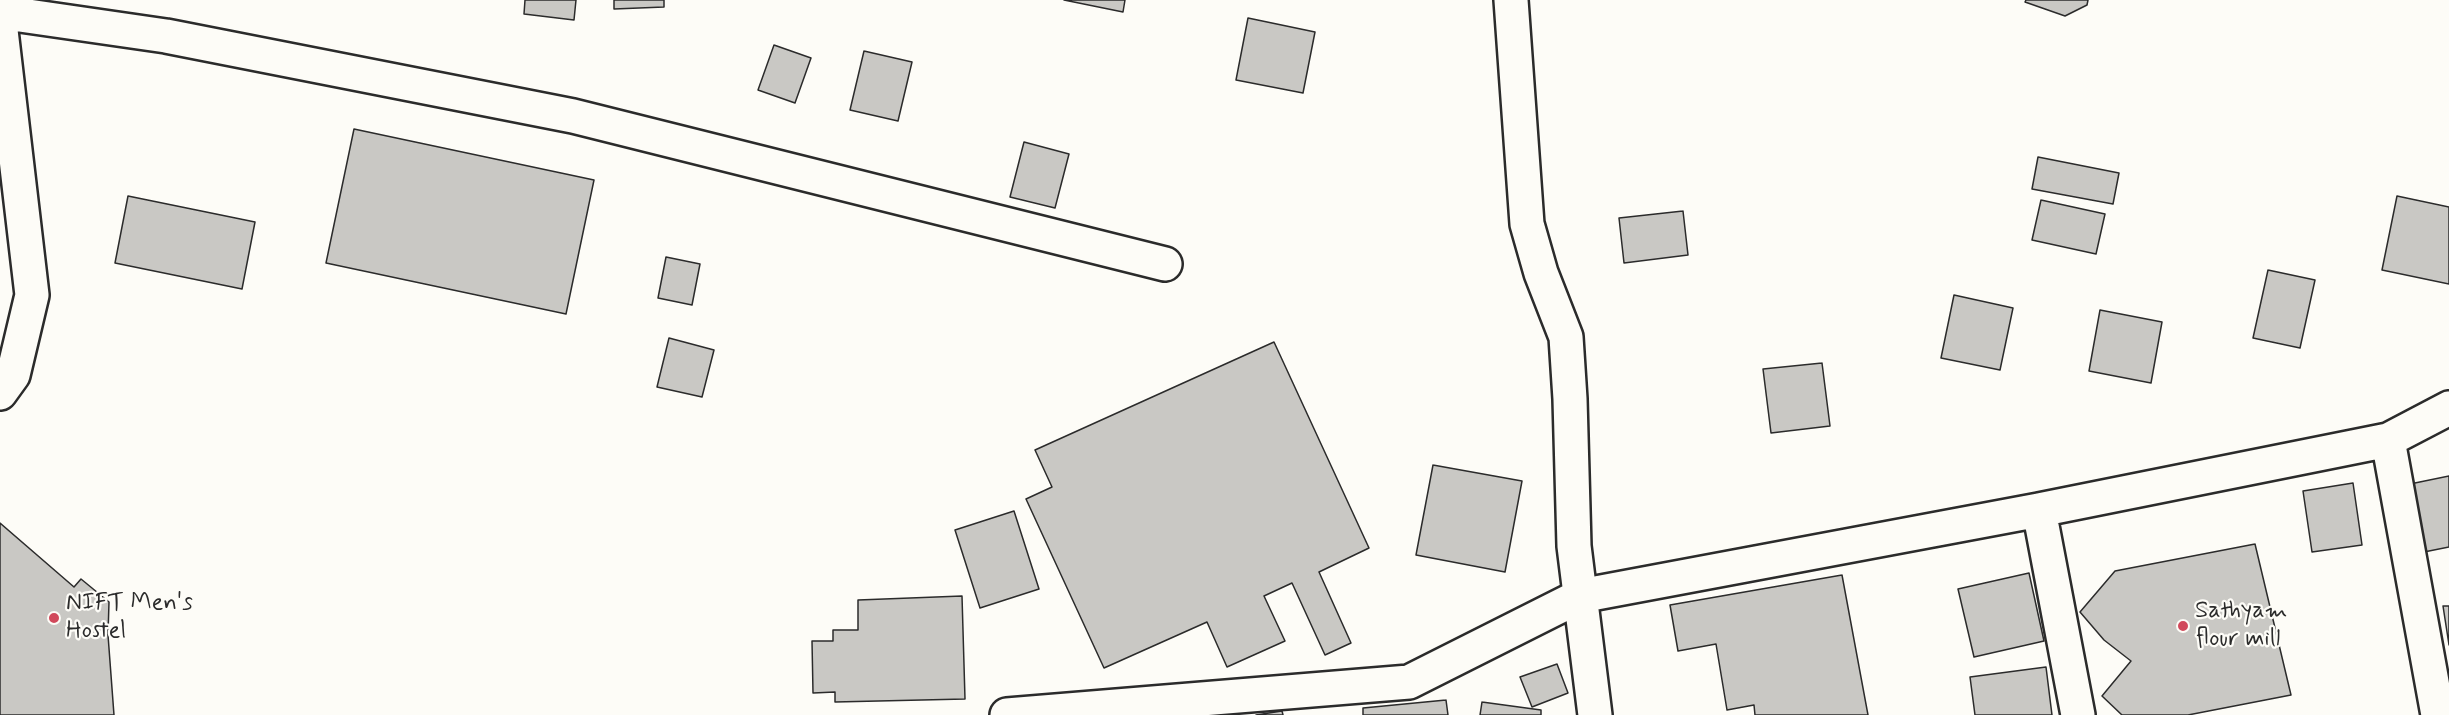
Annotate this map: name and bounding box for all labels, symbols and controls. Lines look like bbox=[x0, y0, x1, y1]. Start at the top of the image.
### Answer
place label: NIFT Men's Hostel bbox=[66, 590, 193, 646]
place label: Sathyam flour mill bbox=[2195, 598, 2287, 654]
marker: NIFT Men's Hostel bbox=[47, 611, 61, 625]
marker: Sathyam flour mill bbox=[2176, 619, 2190, 633]

